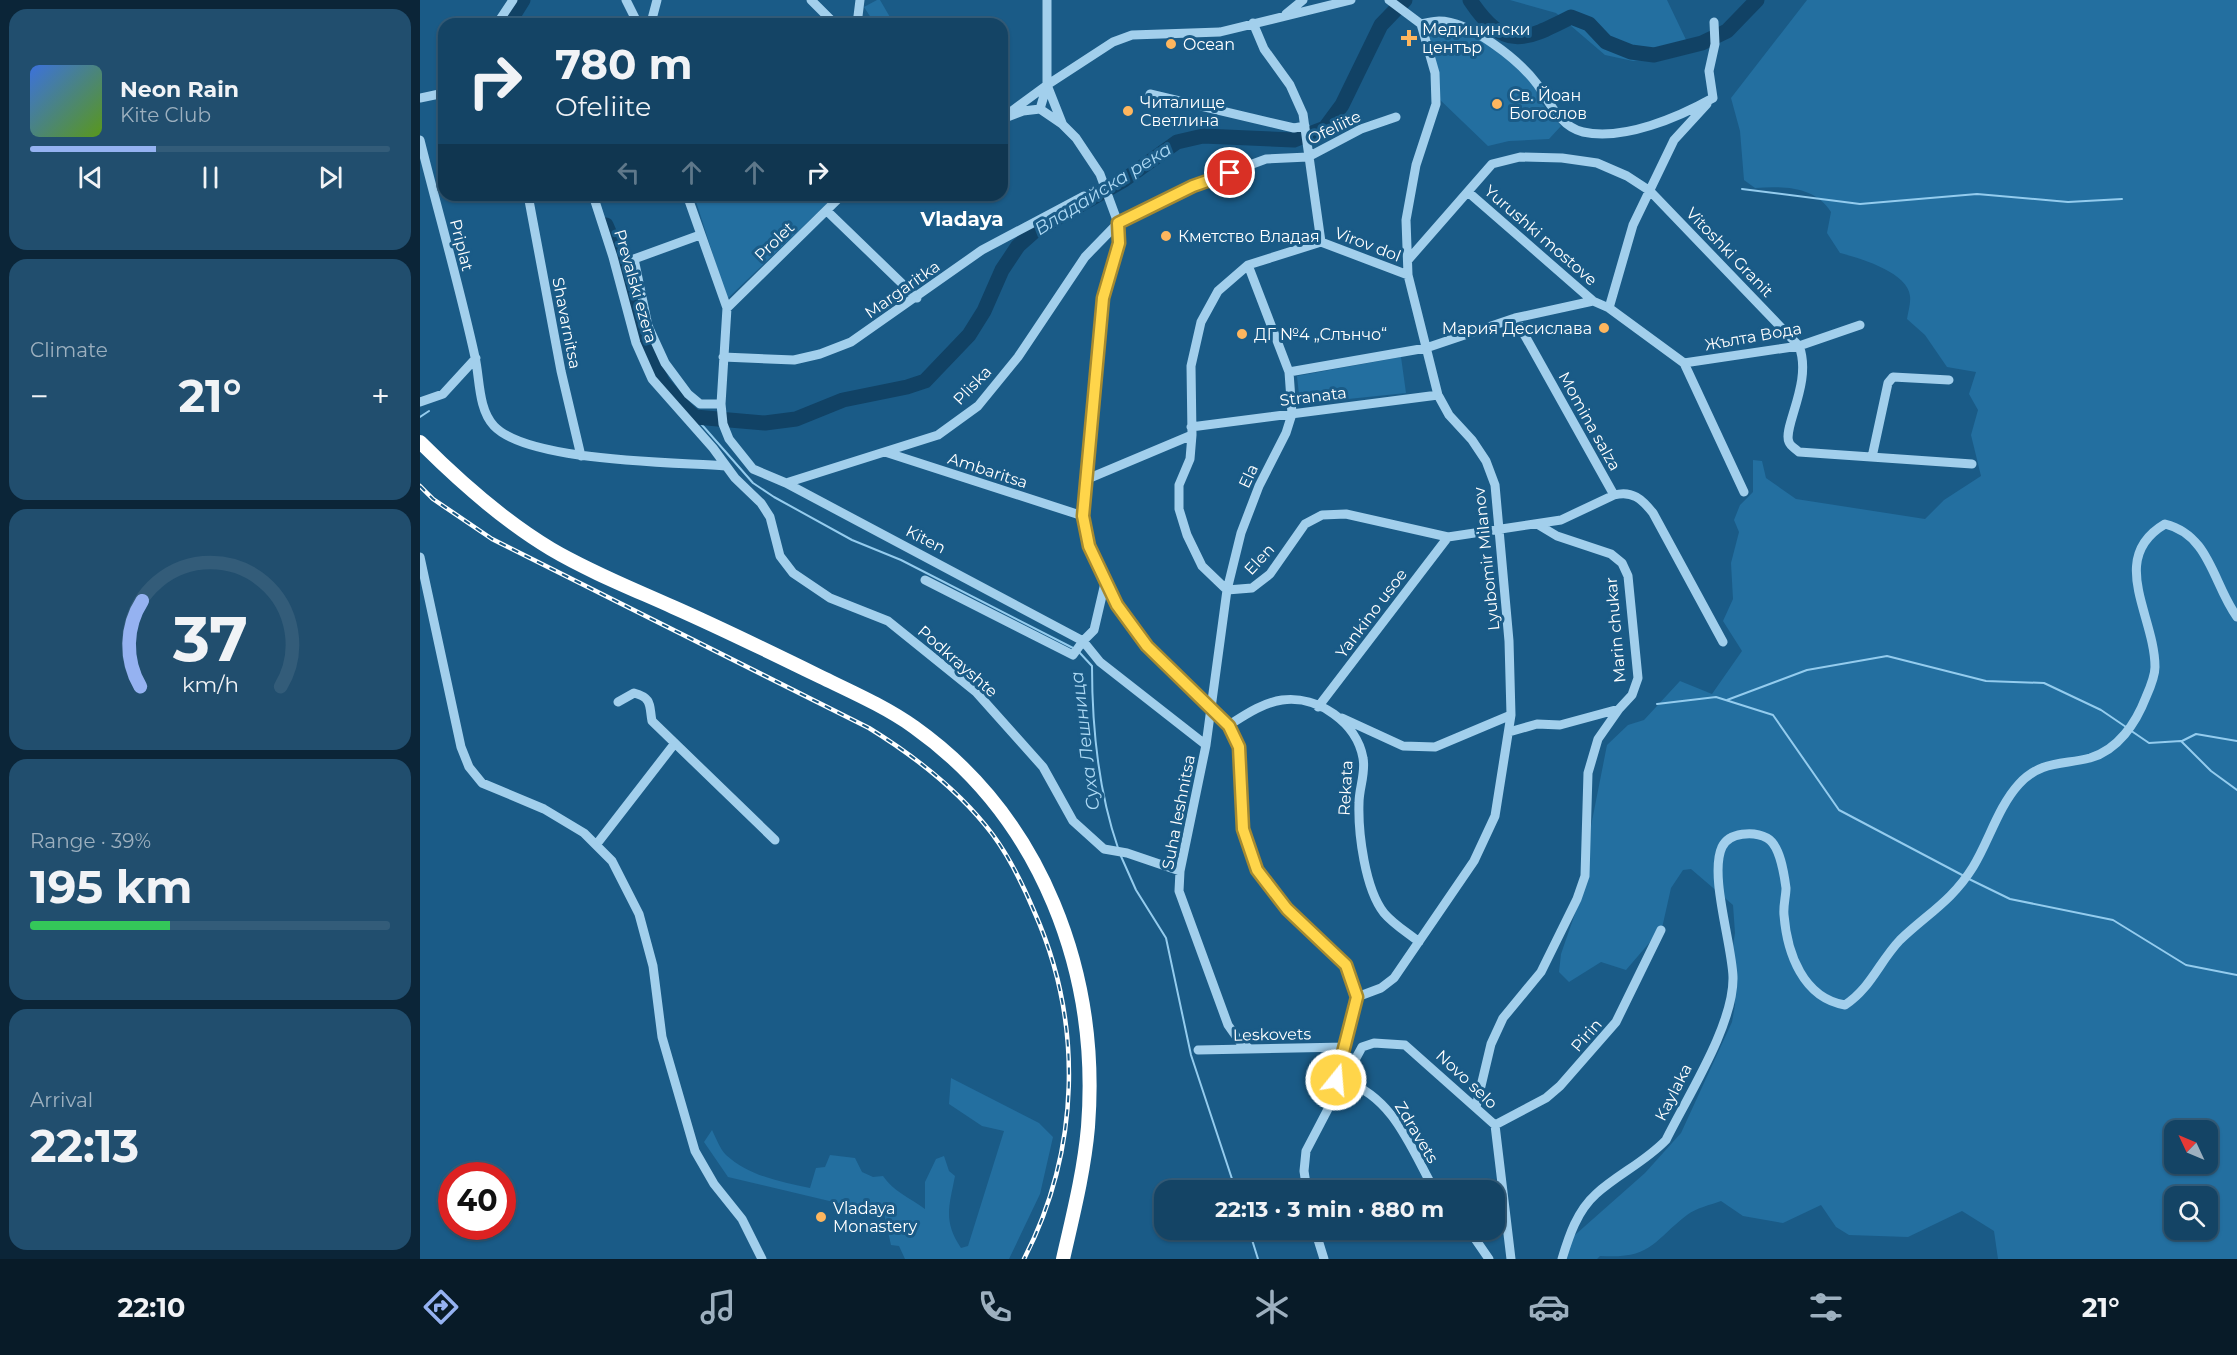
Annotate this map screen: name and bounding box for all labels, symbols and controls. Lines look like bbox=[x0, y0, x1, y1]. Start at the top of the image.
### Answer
place label: Медицински център bbox=[1422, 20, 1531, 57]
marker: Медицински център bbox=[1400, 29, 1418, 47]
place label: Ocean bbox=[1183, 35, 1235, 54]
marker: Ocean bbox=[1164, 37, 1178, 51]
text: 780 m bbox=[555, 38, 693, 90]
icon: right bbox=[456, 42, 534, 120]
text: Neon Rain bbox=[120, 76, 239, 103]
place label: Св. Йоан Богослов bbox=[1509, 86, 1587, 123]
text: Ofeliite bbox=[555, 90, 651, 123]
place label: Читалище Светлина bbox=[1140, 93, 1225, 130]
marker: Св. Йоан Богослов bbox=[1490, 97, 1504, 111]
text: Kite Club bbox=[120, 103, 211, 127]
marker: Читалище Светлина bbox=[1121, 104, 1135, 118]
street label: Ofeliite bbox=[1304, 106, 1364, 148]
water label: Владайска река bbox=[1030, 138, 1176, 240]
pin bbox=[1204, 147, 1255, 198]
icon: left bbox=[612, 156, 645, 189]
icon: ahead bbox=[675, 156, 708, 189]
icon: ahead bbox=[738, 156, 771, 189]
icon: right bbox=[801, 156, 834, 189]
icon: arrive bbox=[1213, 156, 1246, 189]
icon: previous bbox=[74, 161, 107, 194]
icon: pause bbox=[194, 161, 227, 194]
icon: next bbox=[314, 161, 347, 194]
street label: Yurushki mostove bbox=[1480, 181, 1601, 289]
street label: Vitoshki Granit bbox=[1682, 204, 1777, 301]
district label: Vladaya bbox=[919, 207, 1004, 231]
street label: Priplat bbox=[446, 217, 477, 274]
street label: Prolet bbox=[751, 218, 799, 265]
street label: Virov dol bbox=[1332, 223, 1404, 266]
street label: Prevalski ezera bbox=[610, 227, 661, 345]
place label: Кметство Владая bbox=[1178, 227, 1320, 246]
marker: Кметство Владая bbox=[1159, 229, 1173, 243]
street label: Margaritka bbox=[861, 257, 943, 322]
street label: Shavarnitsa bbox=[548, 276, 585, 370]
place label: Мария Десислава bbox=[1442, 319, 1592, 338]
street label: Жълта Вода bbox=[1703, 319, 1803, 354]
marker: Мария Десислава bbox=[1597, 321, 1611, 335]
place label: ДГ №4 „Слънчо“ bbox=[1254, 325, 1387, 344]
marker: ДГ №4 „Слънчо“ bbox=[1235, 327, 1249, 341]
text: Climate bbox=[30, 338, 108, 362]
street label: Pliska bbox=[949, 362, 995, 409]
text: 21° bbox=[178, 368, 242, 423]
street label: Momina salza bbox=[1555, 368, 1625, 474]
text: − bbox=[30, 376, 49, 416]
text: + bbox=[371, 376, 390, 416]
street label: Stranata bbox=[1278, 383, 1348, 410]
street label: Ambaritsa bbox=[945, 449, 1030, 492]
street label: Ela bbox=[1235, 461, 1262, 491]
street label: Lyubomir Milanov bbox=[1469, 486, 1503, 632]
street label: Kiten bbox=[903, 521, 949, 557]
street label: Elen bbox=[1240, 540, 1278, 579]
street label: Yankino usoe bbox=[1332, 565, 1411, 662]
street label: Marin chukar bbox=[1601, 576, 1630, 684]
text: 37 bbox=[171, 601, 248, 677]
street label: Podkrayshte bbox=[914, 622, 1001, 701]
water label: Суха Лешница bbox=[1066, 670, 1104, 812]
text: km/h bbox=[181, 671, 239, 697]
street label: Suha leshnitsa bbox=[1158, 753, 1199, 871]
street label: Rekata bbox=[1335, 760, 1356, 816]
text: Range · 39% bbox=[30, 829, 151, 853]
text: 195 km bbox=[30, 859, 192, 914]
street label: Pirin bbox=[1567, 1015, 1606, 1056]
street label: Leskovets bbox=[1233, 1024, 1311, 1045]
street label: Novo selo bbox=[1432, 1046, 1501, 1113]
position arrow bbox=[1304, 1048, 1368, 1112]
street label: Kaylaka bbox=[1651, 1060, 1696, 1124]
text: Arrival bbox=[30, 1088, 93, 1112]
street label: Zdravets bbox=[1391, 1098, 1442, 1167]
text: 22:13 bbox=[30, 1118, 139, 1173]
north arrow bbox=[2164, 1120, 2218, 1174]
map controls bbox=[2164, 1120, 2218, 1240]
speed limit sign: 40 bbox=[438, 1162, 516, 1240]
button: search bbox=[2164, 1186, 2218, 1240]
text: 22:13 · 3 min · 880 m bbox=[1215, 1196, 1444, 1223]
place label: Vladaya Monastery bbox=[833, 1199, 918, 1236]
marker: Vladaya Monastery bbox=[814, 1210, 828, 1224]
icon: directions bbox=[420, 1286, 462, 1328]
icon: music bbox=[697, 1286, 739, 1328]
icon: phone bbox=[974, 1286, 1016, 1328]
icon: climate bbox=[1251, 1286, 1293, 1328]
icon: car bbox=[1528, 1286, 1570, 1328]
icon: filters bbox=[1805, 1286, 1847, 1328]
text: 22:10 bbox=[117, 1291, 185, 1324]
text: 21° bbox=[2082, 1291, 2119, 1324]

